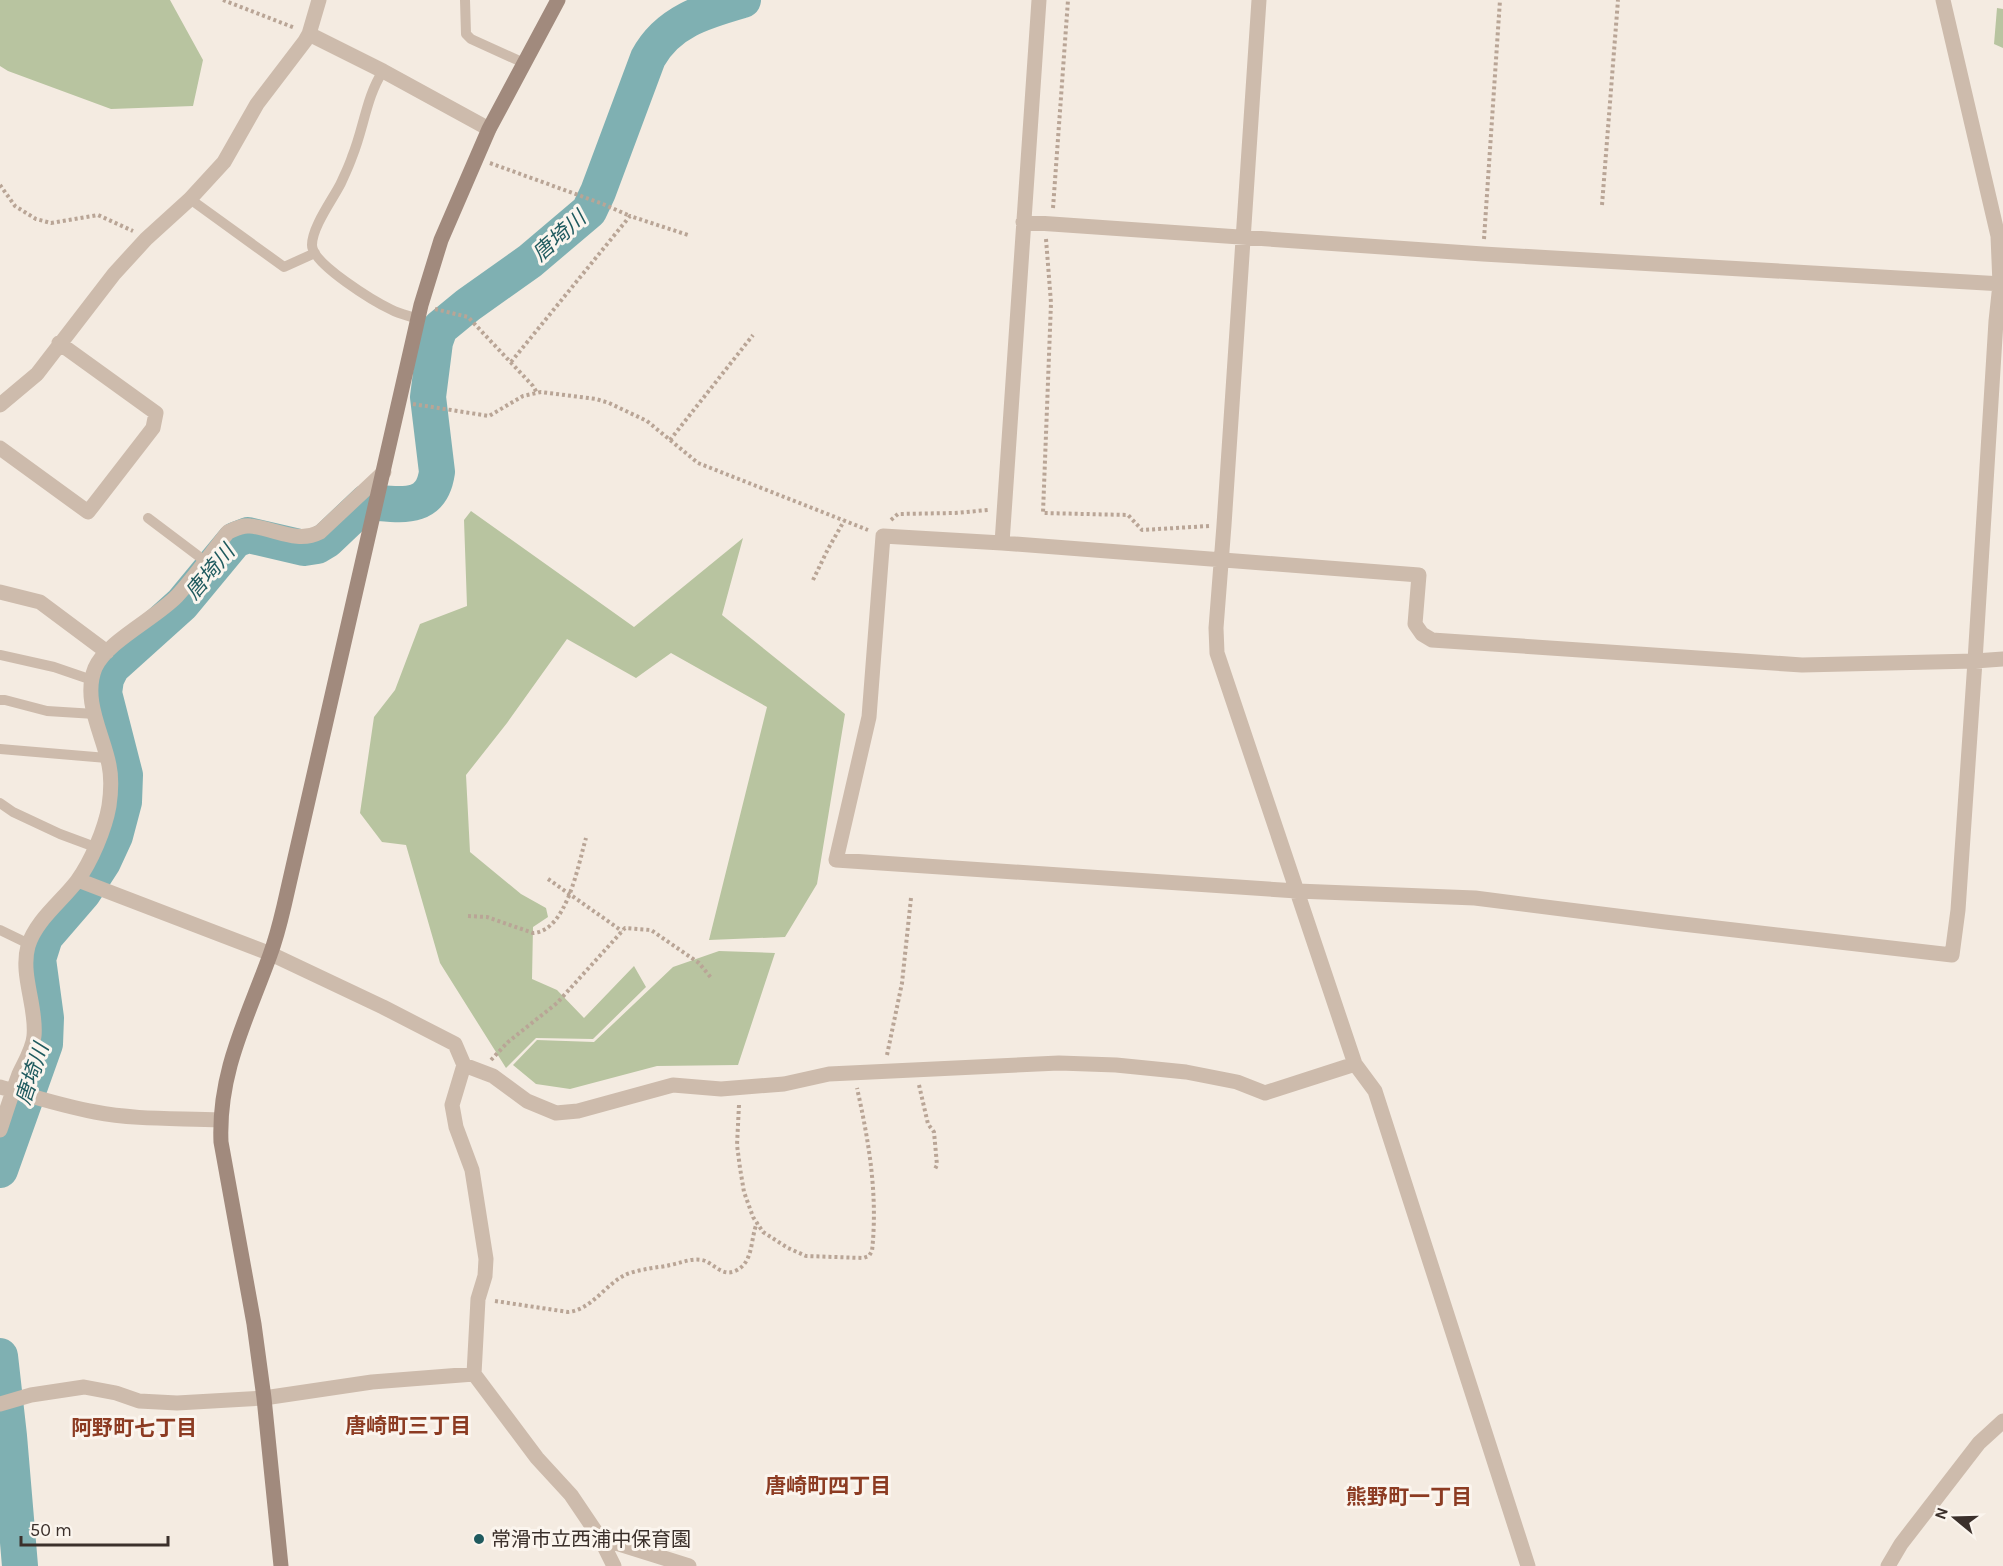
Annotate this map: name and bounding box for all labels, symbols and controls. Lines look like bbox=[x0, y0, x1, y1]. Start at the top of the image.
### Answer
water label: 唐埼川 bbox=[528, 205, 592, 266]
water label: 唐埼川 bbox=[181, 539, 241, 604]
water label: 唐埼川 bbox=[11, 1038, 54, 1108]
district label: 唐崎町三丁目 bbox=[345, 1414, 471, 1438]
district label: 阿野町七丁目 bbox=[71, 1416, 197, 1440]
district label: 唐崎町四丁目 bbox=[765, 1474, 891, 1498]
district label: 熊野町一丁目 bbox=[1346, 1485, 1472, 1509]
north arrow bbox=[1925, 1488, 1985, 1548]
text: N bbox=[1930, 1505, 1952, 1522]
scale bar bbox=[21, 1509, 168, 1547]
text: 50 m bbox=[30, 1519, 72, 1541]
place label: 常滑市立西浦中保育園 bbox=[491, 1528, 691, 1551]
marker: 常滑市立西浦中保育園 bbox=[472, 1532, 486, 1546]

